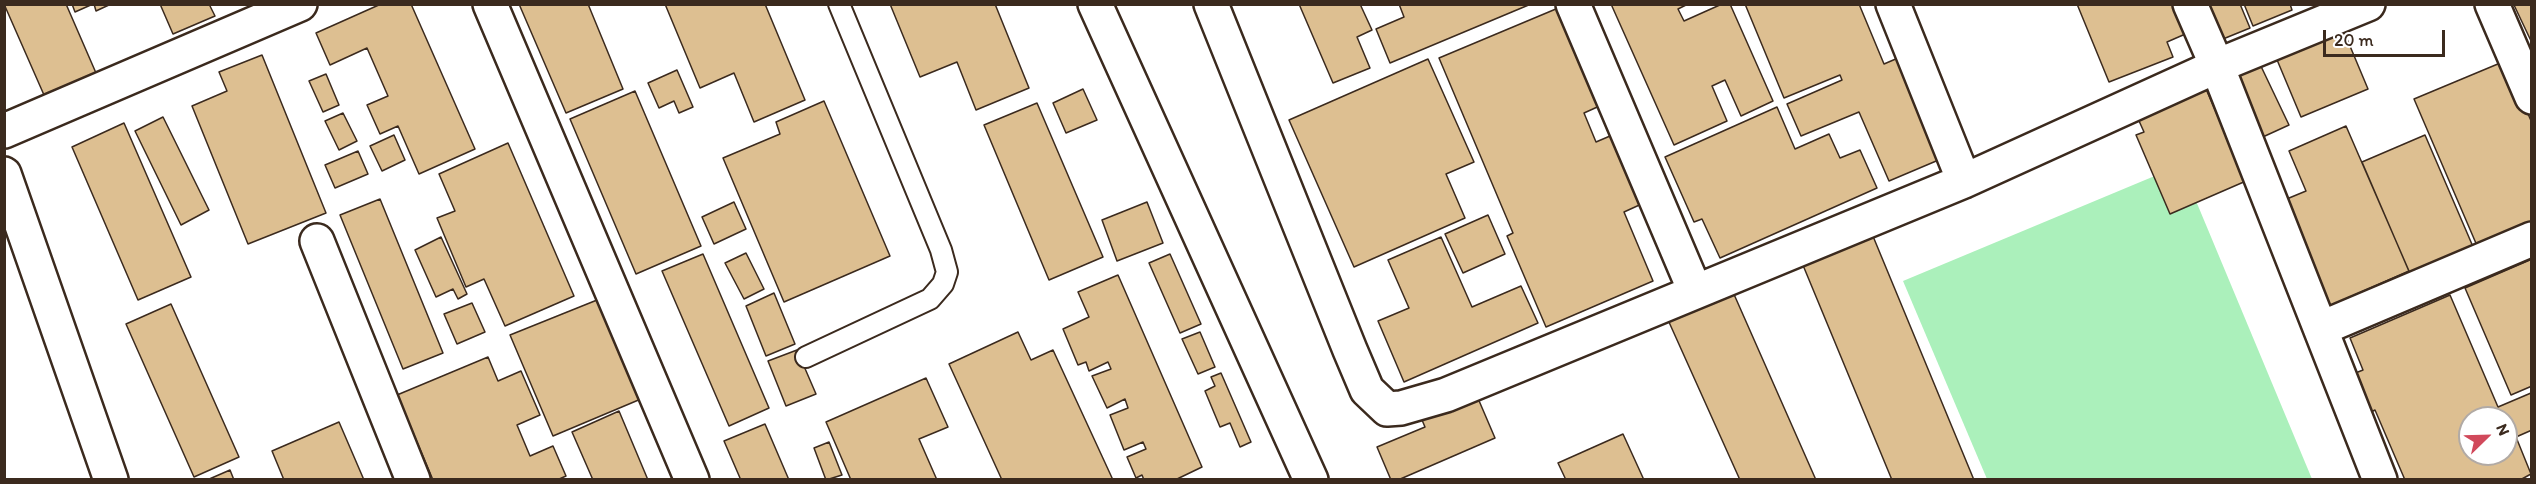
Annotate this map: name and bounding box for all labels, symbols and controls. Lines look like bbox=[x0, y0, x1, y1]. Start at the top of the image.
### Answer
scale bar bbox=[2326, 18, 2448, 56]
text: 20 m bbox=[2334, 29, 2374, 51]
north arrow bbox=[2458, 406, 2518, 466]
text: N bbox=[2492, 421, 2514, 438]

